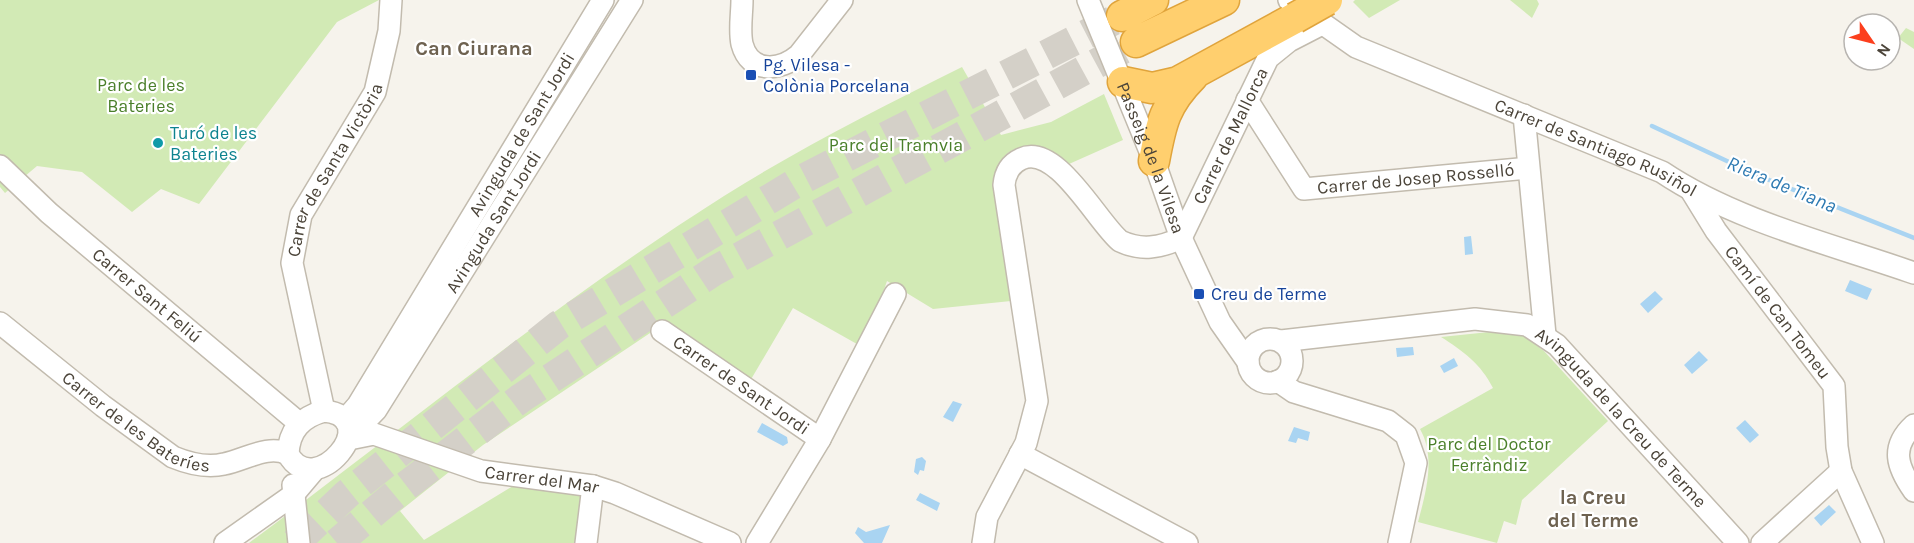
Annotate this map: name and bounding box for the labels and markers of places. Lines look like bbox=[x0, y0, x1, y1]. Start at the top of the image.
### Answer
place label: Pg. Vilesa - Colònia Porcelana bbox=[763, 54, 910, 97]
marker: Pg. Vilesa - Colònia Porcelana bbox=[744, 68, 758, 82]
place label: Turó de les Bateries bbox=[170, 122, 257, 165]
marker: Turó de les Bateries bbox=[151, 136, 165, 150]
place label: Creu de Terme bbox=[1211, 283, 1327, 305]
marker: Creu de Terme bbox=[1192, 287, 1206, 301]

